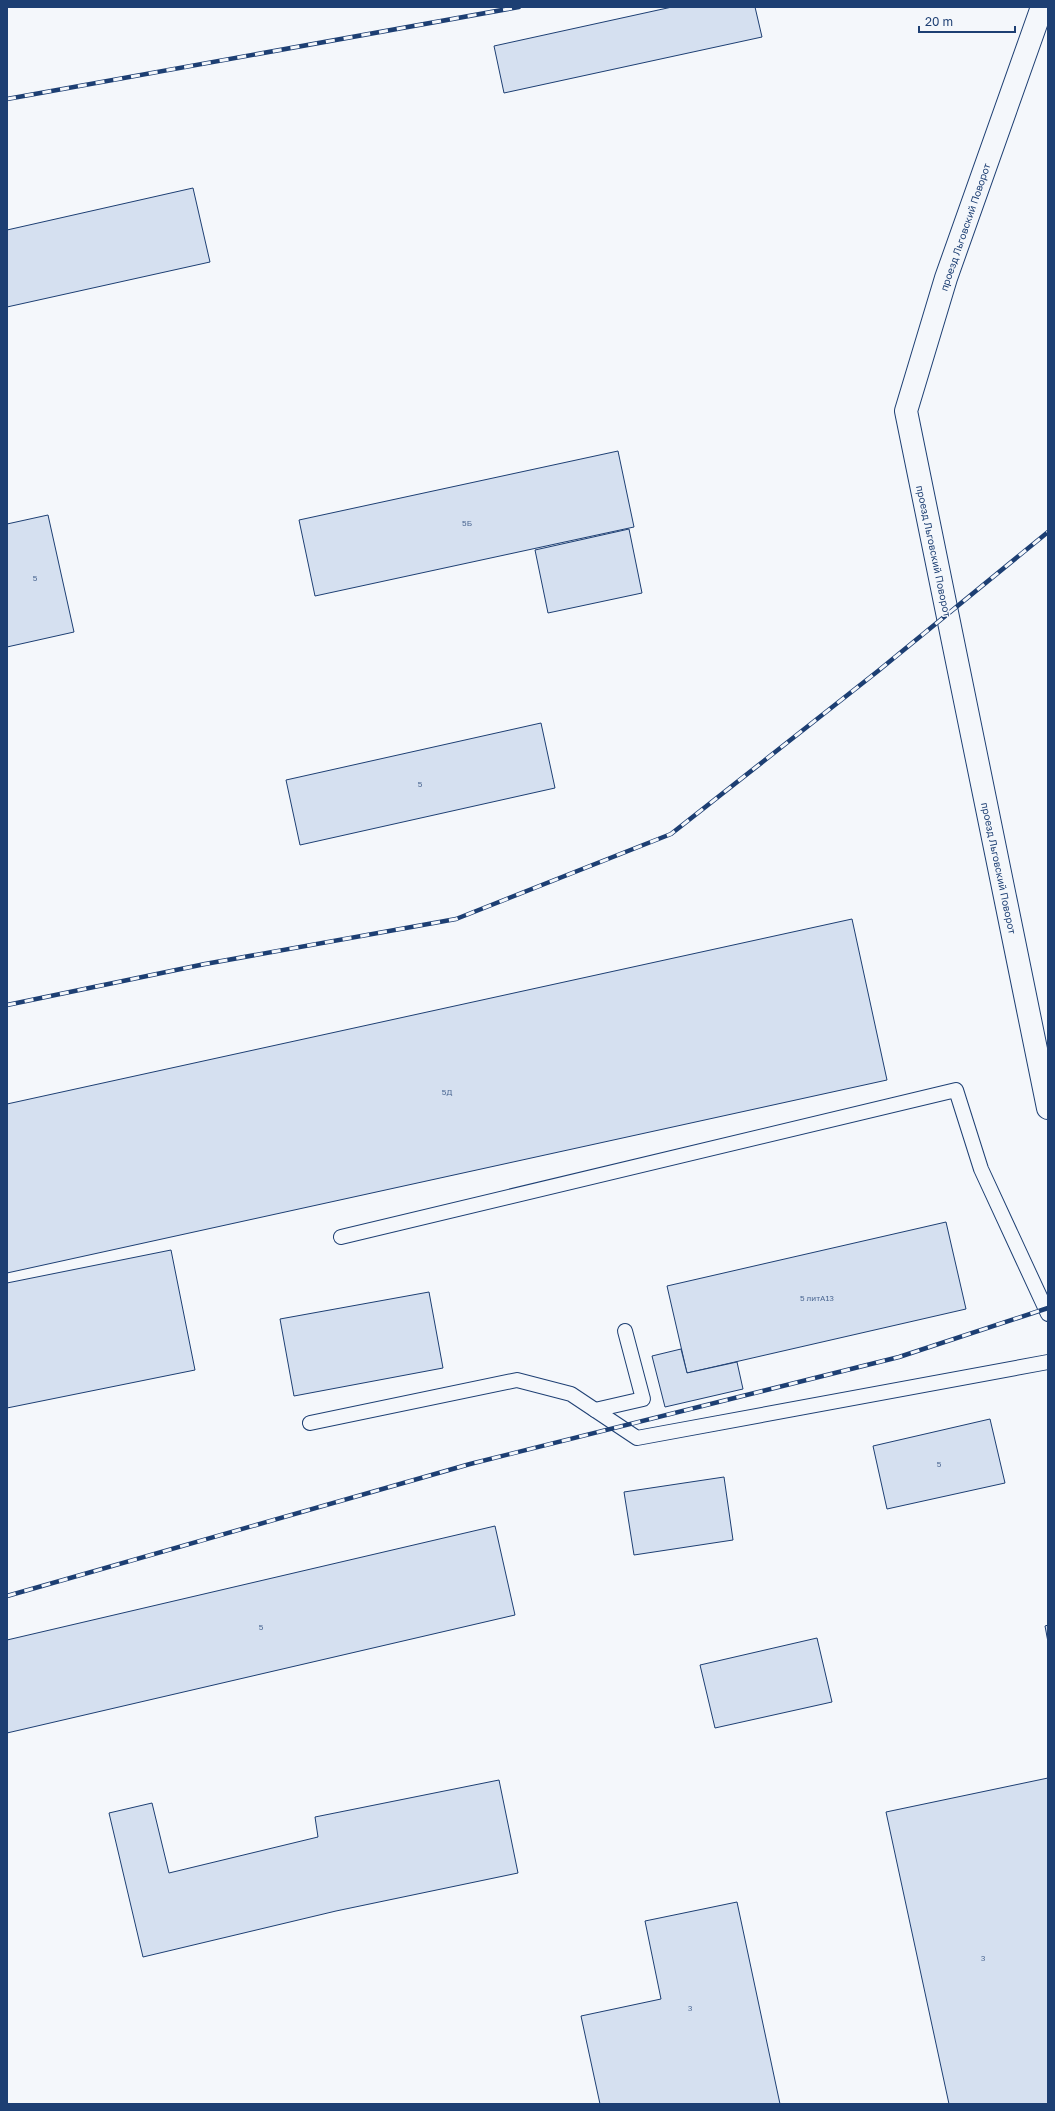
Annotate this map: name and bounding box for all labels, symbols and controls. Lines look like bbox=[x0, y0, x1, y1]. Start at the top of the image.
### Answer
scale bar bbox=[919, 8, 1015, 34]
text: 20 m bbox=[925, 14, 953, 29]
street label: проезд Льговский Поворот bbox=[937, 161, 993, 292]
street label: проезд Льговский Поворот bbox=[914, 484, 954, 618]
house number: 5Б bbox=[462, 518, 472, 528]
house number: 5 bbox=[33, 573, 38, 583]
house number: 5 bbox=[418, 779, 423, 789]
street label: проезд Льговский Поворот bbox=[979, 801, 1019, 935]
house number: 5Д bbox=[442, 1087, 452, 1097]
house number: 5 литА13 bbox=[800, 1293, 834, 1303]
house number: 5 bbox=[937, 1459, 942, 1469]
house number: 5 bbox=[259, 1622, 264, 1632]
house number: 3 bbox=[981, 1953, 986, 1963]
house number: 3 bbox=[688, 2003, 693, 2013]

